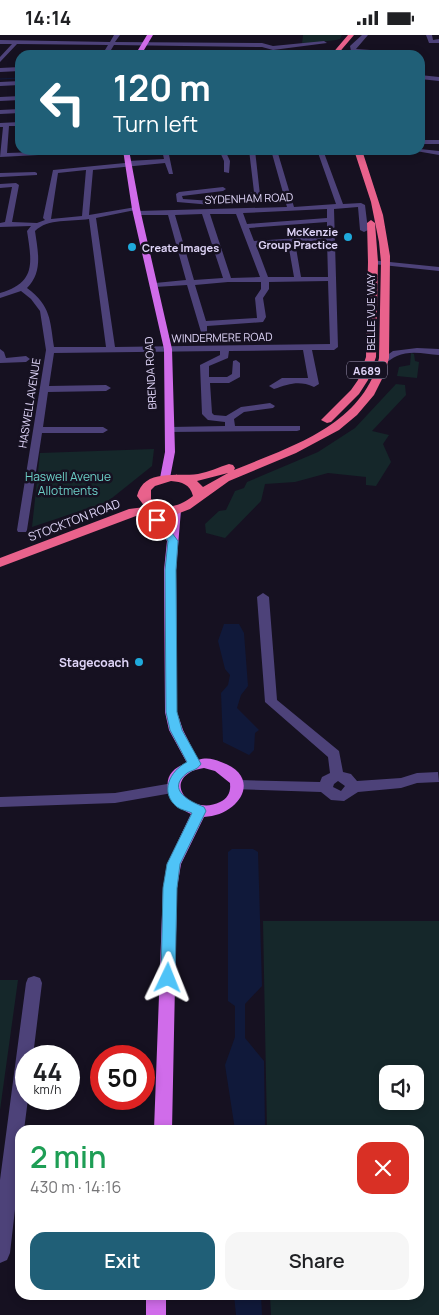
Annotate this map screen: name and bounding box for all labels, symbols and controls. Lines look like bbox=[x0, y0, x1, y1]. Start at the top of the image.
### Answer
text: 14:14 bbox=[25, 5, 71, 31]
text: 120 m bbox=[113, 64, 211, 112]
icon: left bbox=[30, 70, 95, 135]
text: Turn left bbox=[113, 109, 198, 139]
street label: SYDENHAM ROAD bbox=[204, 189, 294, 207]
place label: McKenzie Group Practice bbox=[258, 224, 338, 252]
marker: McKenzie Group Practice bbox=[342, 231, 354, 243]
place label: Create Images bbox=[142, 240, 219, 255]
marker: Create Images bbox=[126, 241, 138, 253]
street label: BELLE VUE WAY bbox=[363, 272, 378, 351]
street label: WINDERMERE ROAD bbox=[171, 329, 273, 345]
street label: BRENDA ROAD bbox=[141, 336, 159, 410]
street label: HASWELL AVENUE bbox=[14, 357, 44, 449]
road number: A689 bbox=[347, 361, 387, 379]
park label: Haswell Avenue Allotments bbox=[25, 468, 111, 499]
street label: STOCKTON ROAD bbox=[26, 495, 122, 545]
pin bbox=[136, 499, 178, 541]
icon: arrive bbox=[143, 506, 171, 534]
place label: Stagecoach bbox=[59, 654, 129, 671]
marker: Stagecoach bbox=[133, 656, 145, 668]
position arrow bbox=[141, 951, 193, 1003]
speed limit sign: 50 bbox=[90, 1045, 155, 1110]
text: 44 bbox=[32, 1054, 63, 1089]
map controls bbox=[379, 1065, 424, 1110]
button: sound bbox=[379, 1065, 424, 1110]
text: km/h bbox=[34, 1081, 61, 1098]
text: 2 min bbox=[30, 1136, 106, 1177]
button: close bbox=[357, 1142, 409, 1194]
text: 430 m · 14:16 bbox=[30, 1176, 121, 1198]
button: Exit bbox=[30, 1232, 215, 1290]
button: Share bbox=[225, 1232, 409, 1290]

